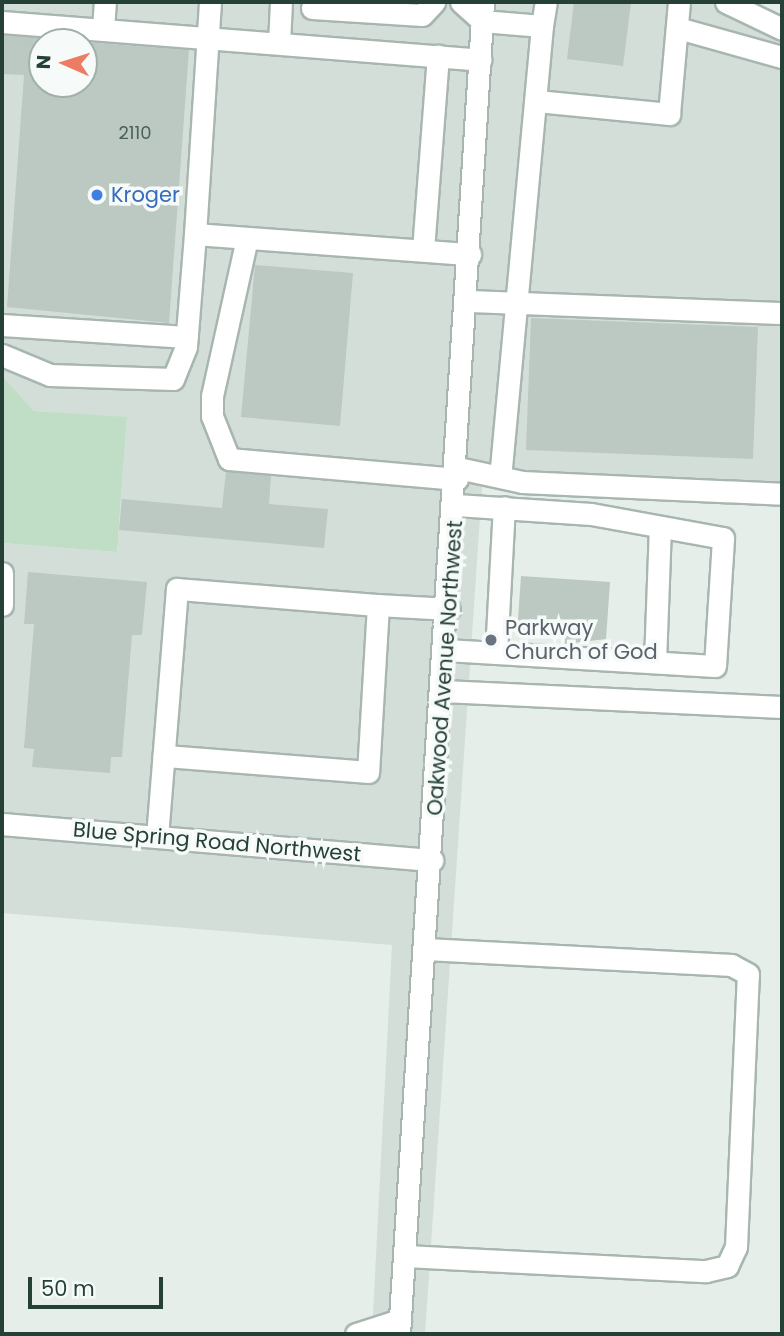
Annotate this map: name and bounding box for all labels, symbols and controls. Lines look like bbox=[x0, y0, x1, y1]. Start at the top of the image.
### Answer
north arrow bbox=[28, 28, 98, 98]
text: N bbox=[30, 54, 57, 70]
house number: 2110 bbox=[118, 122, 152, 144]
place label: Kroger bbox=[111, 182, 180, 208]
marker: Kroger bbox=[89, 187, 105, 203]
street label: Oakwood Avenue Northwest bbox=[422, 520, 468, 816]
place label: Parkway Church of God bbox=[505, 615, 658, 665]
marker: Parkway Church of God bbox=[483, 632, 499, 648]
street label: Blue Spring Road Northwest bbox=[72, 817, 362, 867]
scale bar bbox=[32, 1262, 166, 1306]
text: 50 m bbox=[41, 1274, 95, 1303]

